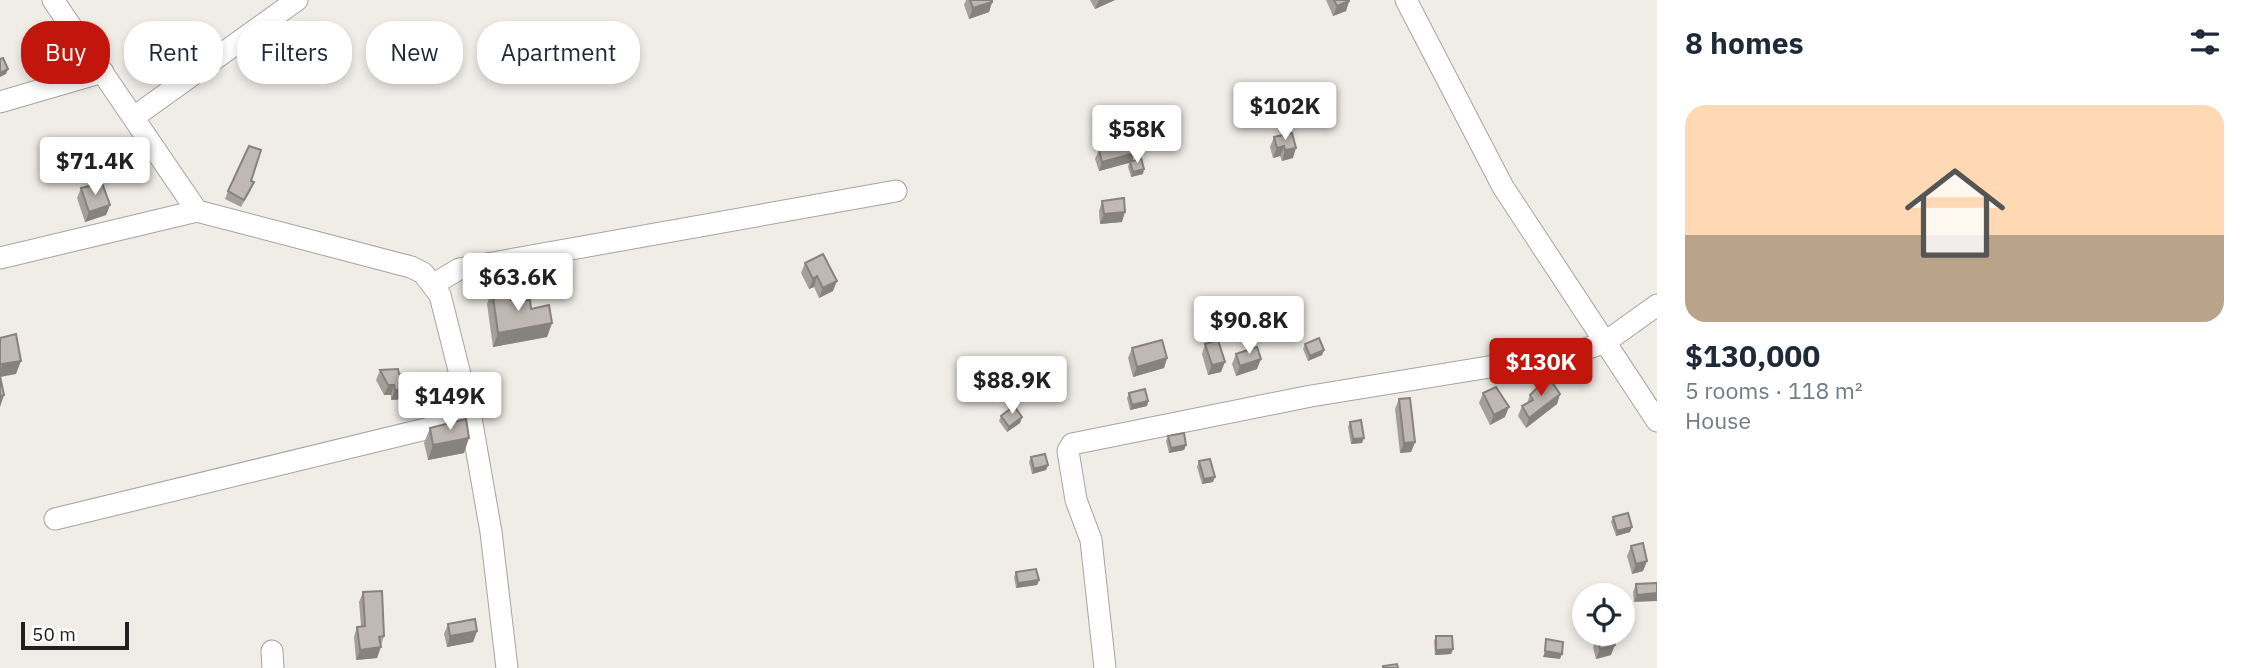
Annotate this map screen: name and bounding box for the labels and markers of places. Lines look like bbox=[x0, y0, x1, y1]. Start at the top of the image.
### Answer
pin: $102K bbox=[1236, 82, 1334, 142]
pin: $58K bbox=[1096, 106, 1178, 165]
pin: $71.4K bbox=[38, 138, 152, 197]
pin: $63.6K bbox=[461, 254, 575, 313]
pin: $90.8K bbox=[1192, 296, 1306, 356]
pin: $130K bbox=[1492, 338, 1590, 398]
pin: $88.9K bbox=[955, 356, 1069, 416]
pin: $149K bbox=[401, 372, 499, 432]

